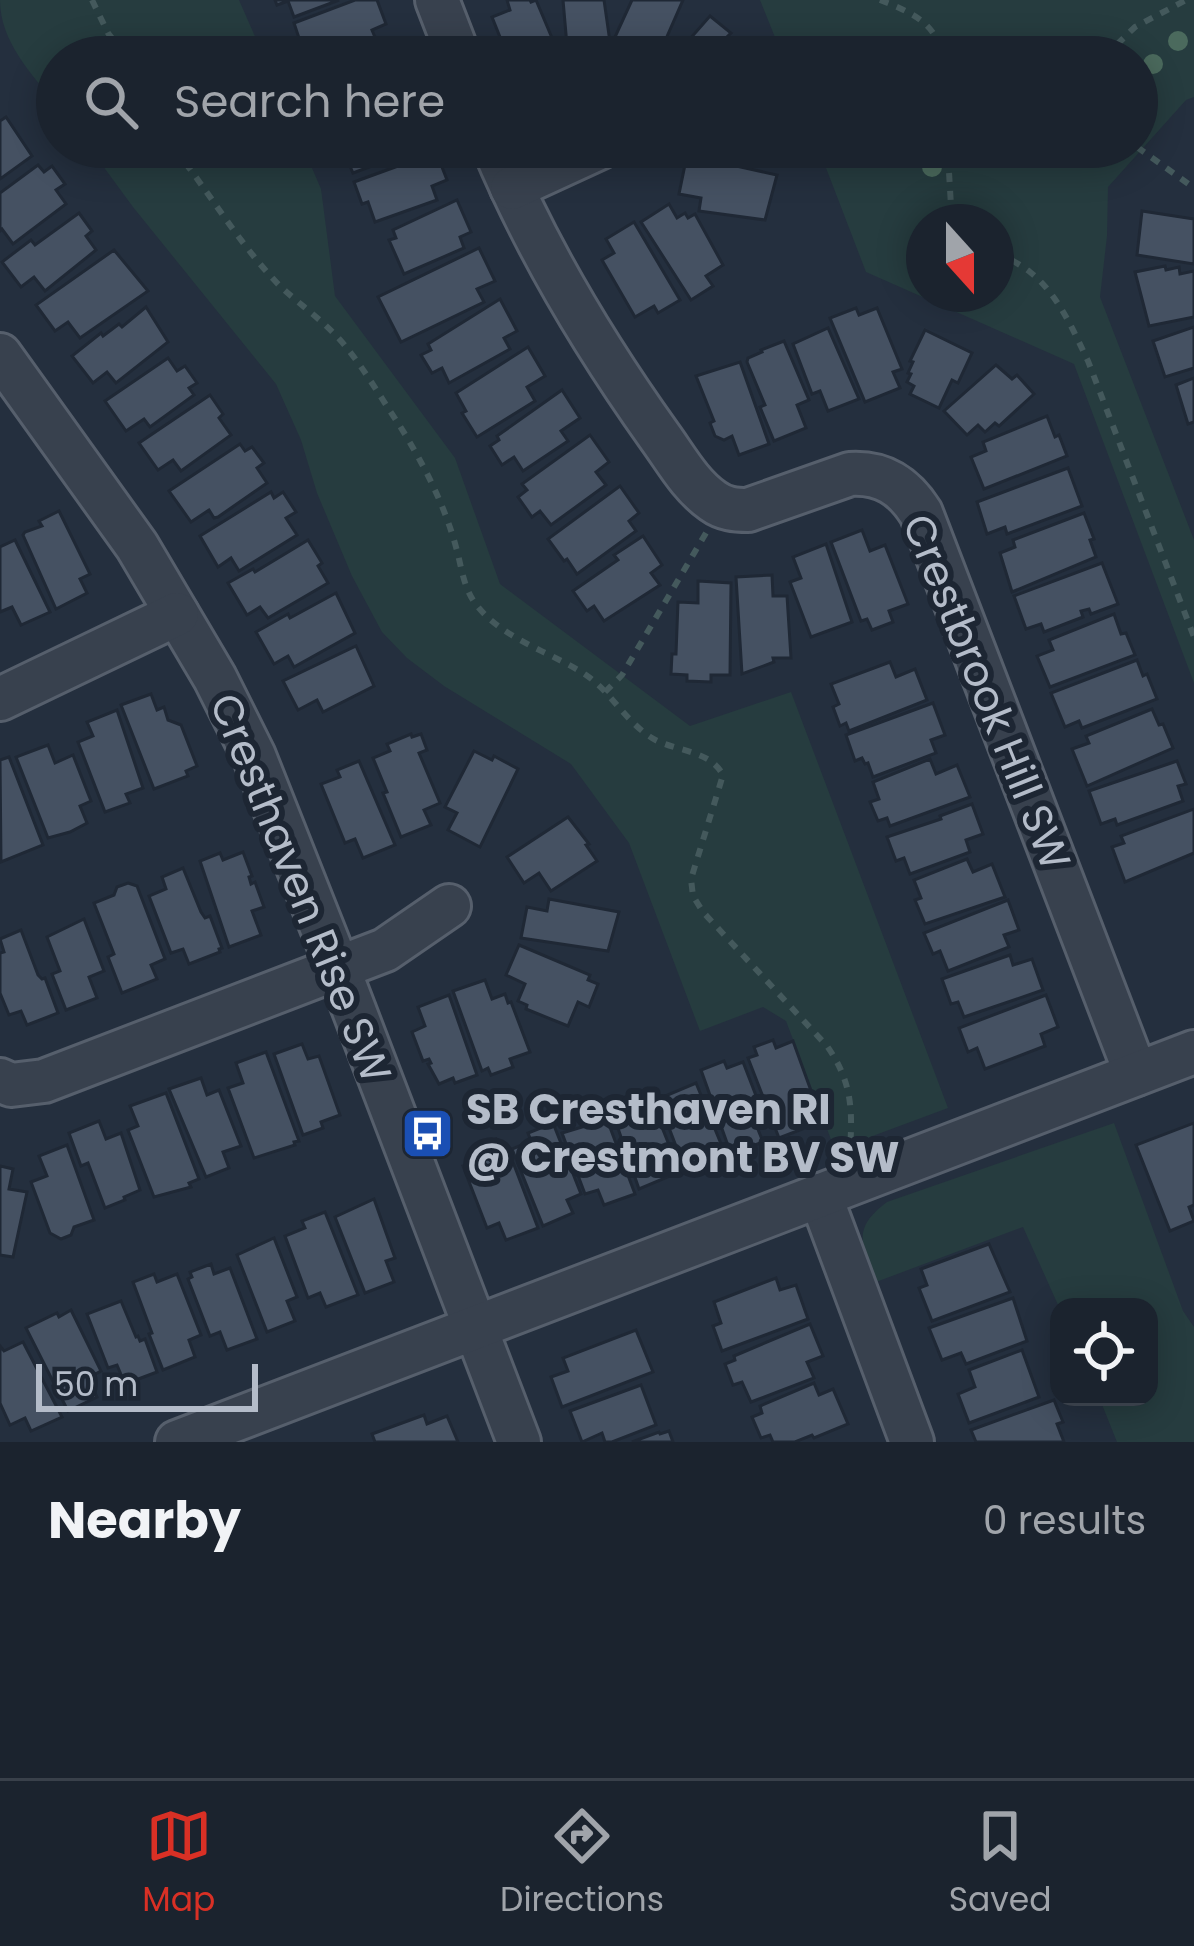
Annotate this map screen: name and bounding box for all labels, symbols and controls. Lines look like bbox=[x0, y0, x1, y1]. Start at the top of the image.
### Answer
search box bbox=[36, 36, 1158, 168]
icon: search bbox=[78, 69, 144, 135]
text: Search here bbox=[174, 70, 445, 133]
north arrow bbox=[906, 204, 1014, 312]
street label: Crestbrook Hill SW bbox=[888, 505, 1085, 879]
street label: Cresthaven Rise SW bbox=[195, 685, 406, 1092]
place label: SB Cresthaven RI @ Crestmont BV SW bbox=[466, 1080, 899, 1187]
bus stop icon: SB Cresthaven RI @ Crestmont BV SW bbox=[399, 1105, 455, 1161]
map controls bbox=[1050, 1298, 1158, 1406]
button: locate bbox=[1050, 1298, 1158, 1406]
scale bar bbox=[36, 1358, 258, 1411]
text: 50 m bbox=[54, 1361, 138, 1408]
text: Nearby bbox=[48, 1484, 241, 1556]
text: 0 results bbox=[983, 1493, 1146, 1548]
tab: Map bbox=[142, 1803, 215, 1925]
tab: Directions bbox=[500, 1803, 664, 1925]
tab: Saved bbox=[949, 1803, 1052, 1925]

